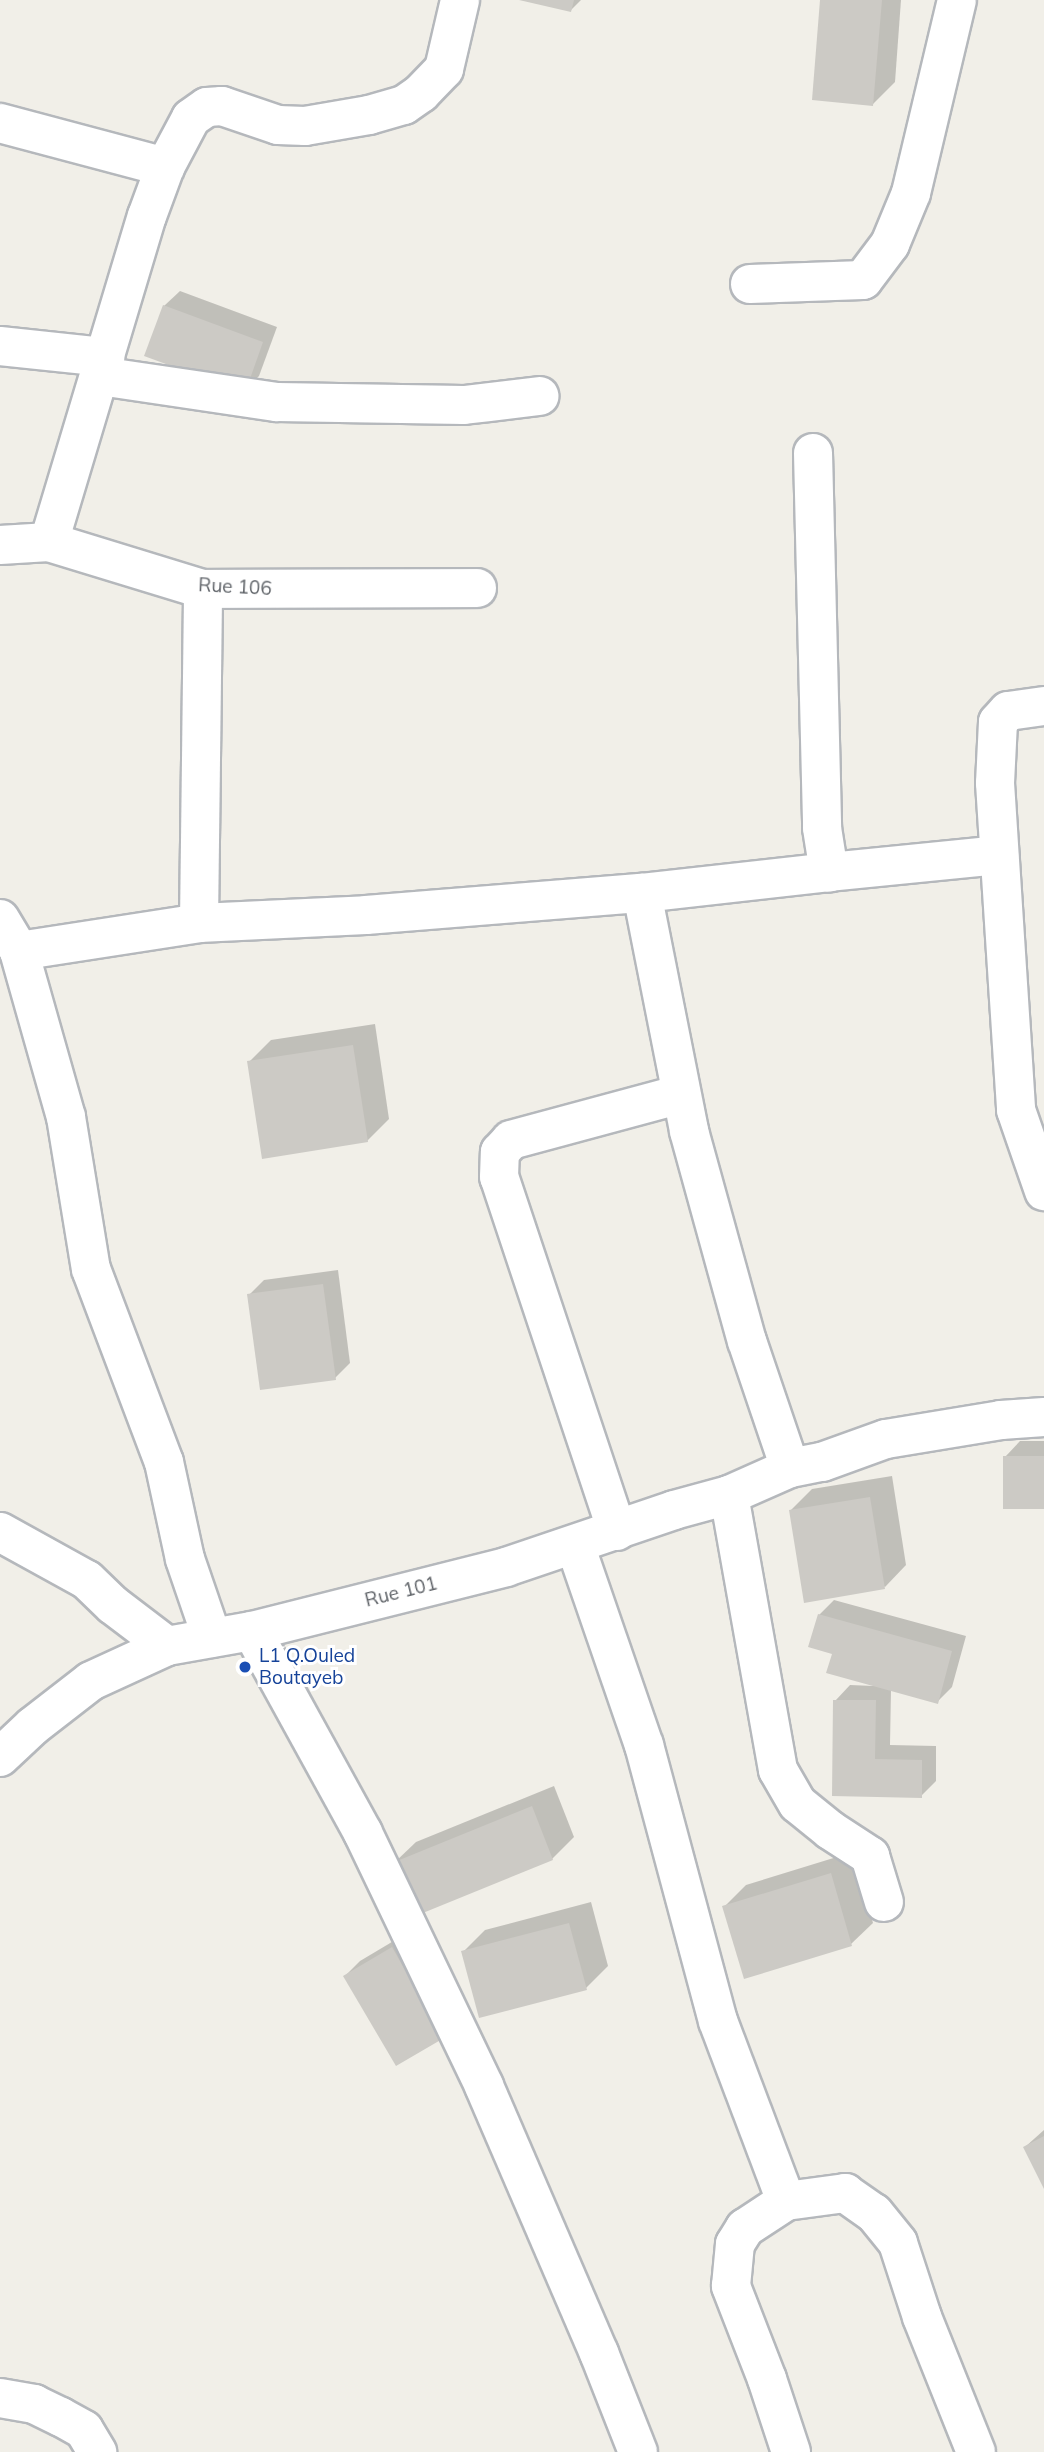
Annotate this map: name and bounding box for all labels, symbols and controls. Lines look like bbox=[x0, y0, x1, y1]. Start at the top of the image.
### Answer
street label: Rue 106 bbox=[198, 574, 272, 600]
street label: Rue 101 bbox=[363, 1572, 439, 1612]
place label: L1 Q.Ouled Boutayeb bbox=[259, 1645, 355, 1689]
marker: L1 Q.Ouled Boutayeb bbox=[237, 1659, 253, 1675]

